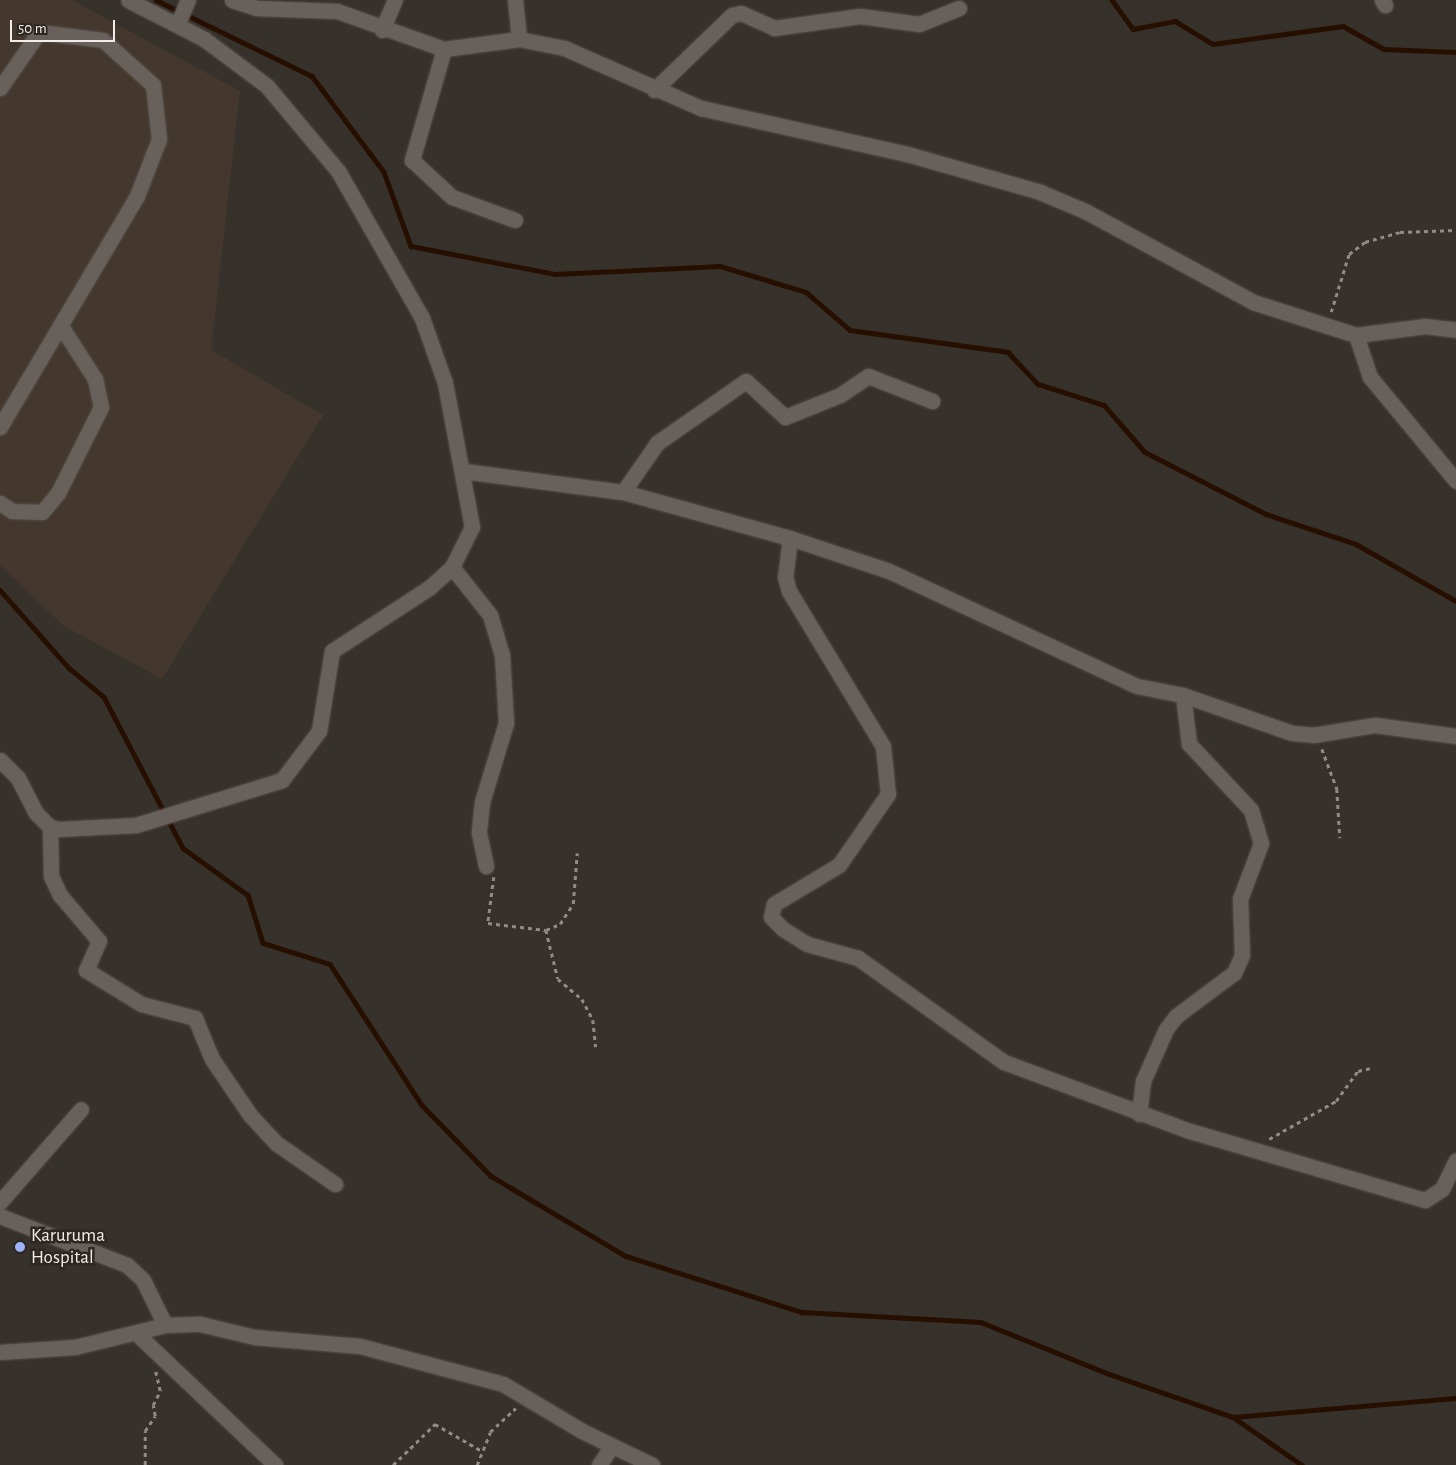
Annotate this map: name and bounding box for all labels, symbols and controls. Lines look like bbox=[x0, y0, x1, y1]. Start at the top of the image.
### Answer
scale bar bbox=[12, 10, 118, 42]
text: 50 m bbox=[18, 21, 47, 36]
place label: Karuruma Hospital bbox=[31, 1225, 105, 1269]
marker: Karuruma Hospital bbox=[13, 1240, 27, 1254]

